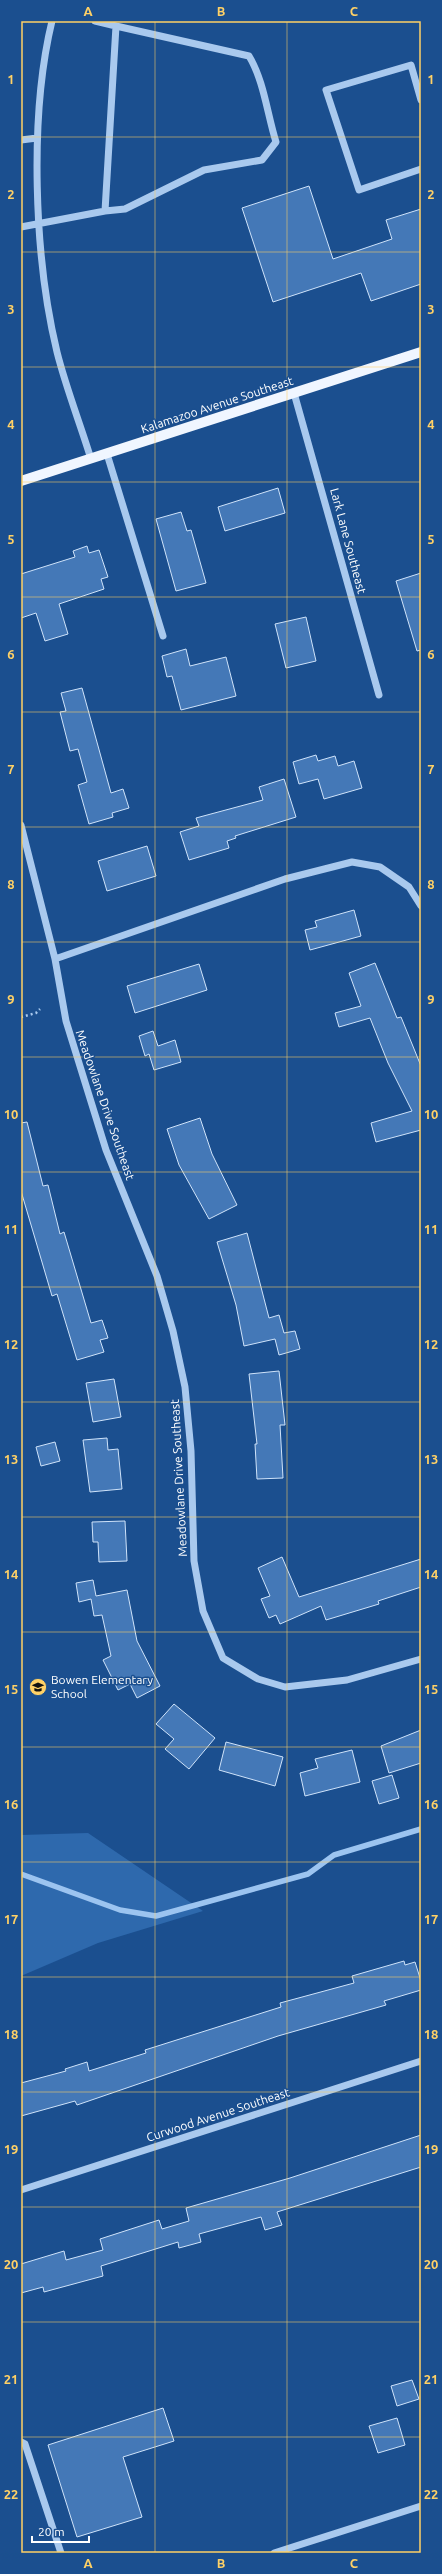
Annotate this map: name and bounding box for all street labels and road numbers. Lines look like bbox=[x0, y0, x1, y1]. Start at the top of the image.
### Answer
street label: Kalamazoo Avenue Southeast bbox=[139, 374, 295, 435]
street label: Lark Lane Southeast bbox=[328, 487, 369, 595]
street label: Meadowlane Drive Southeast bbox=[74, 1028, 137, 1182]
street label: Meadowlane Drive Southeast bbox=[168, 1399, 189, 1557]
street label: Curwood Avenue Southeast bbox=[145, 2085, 291, 2144]

